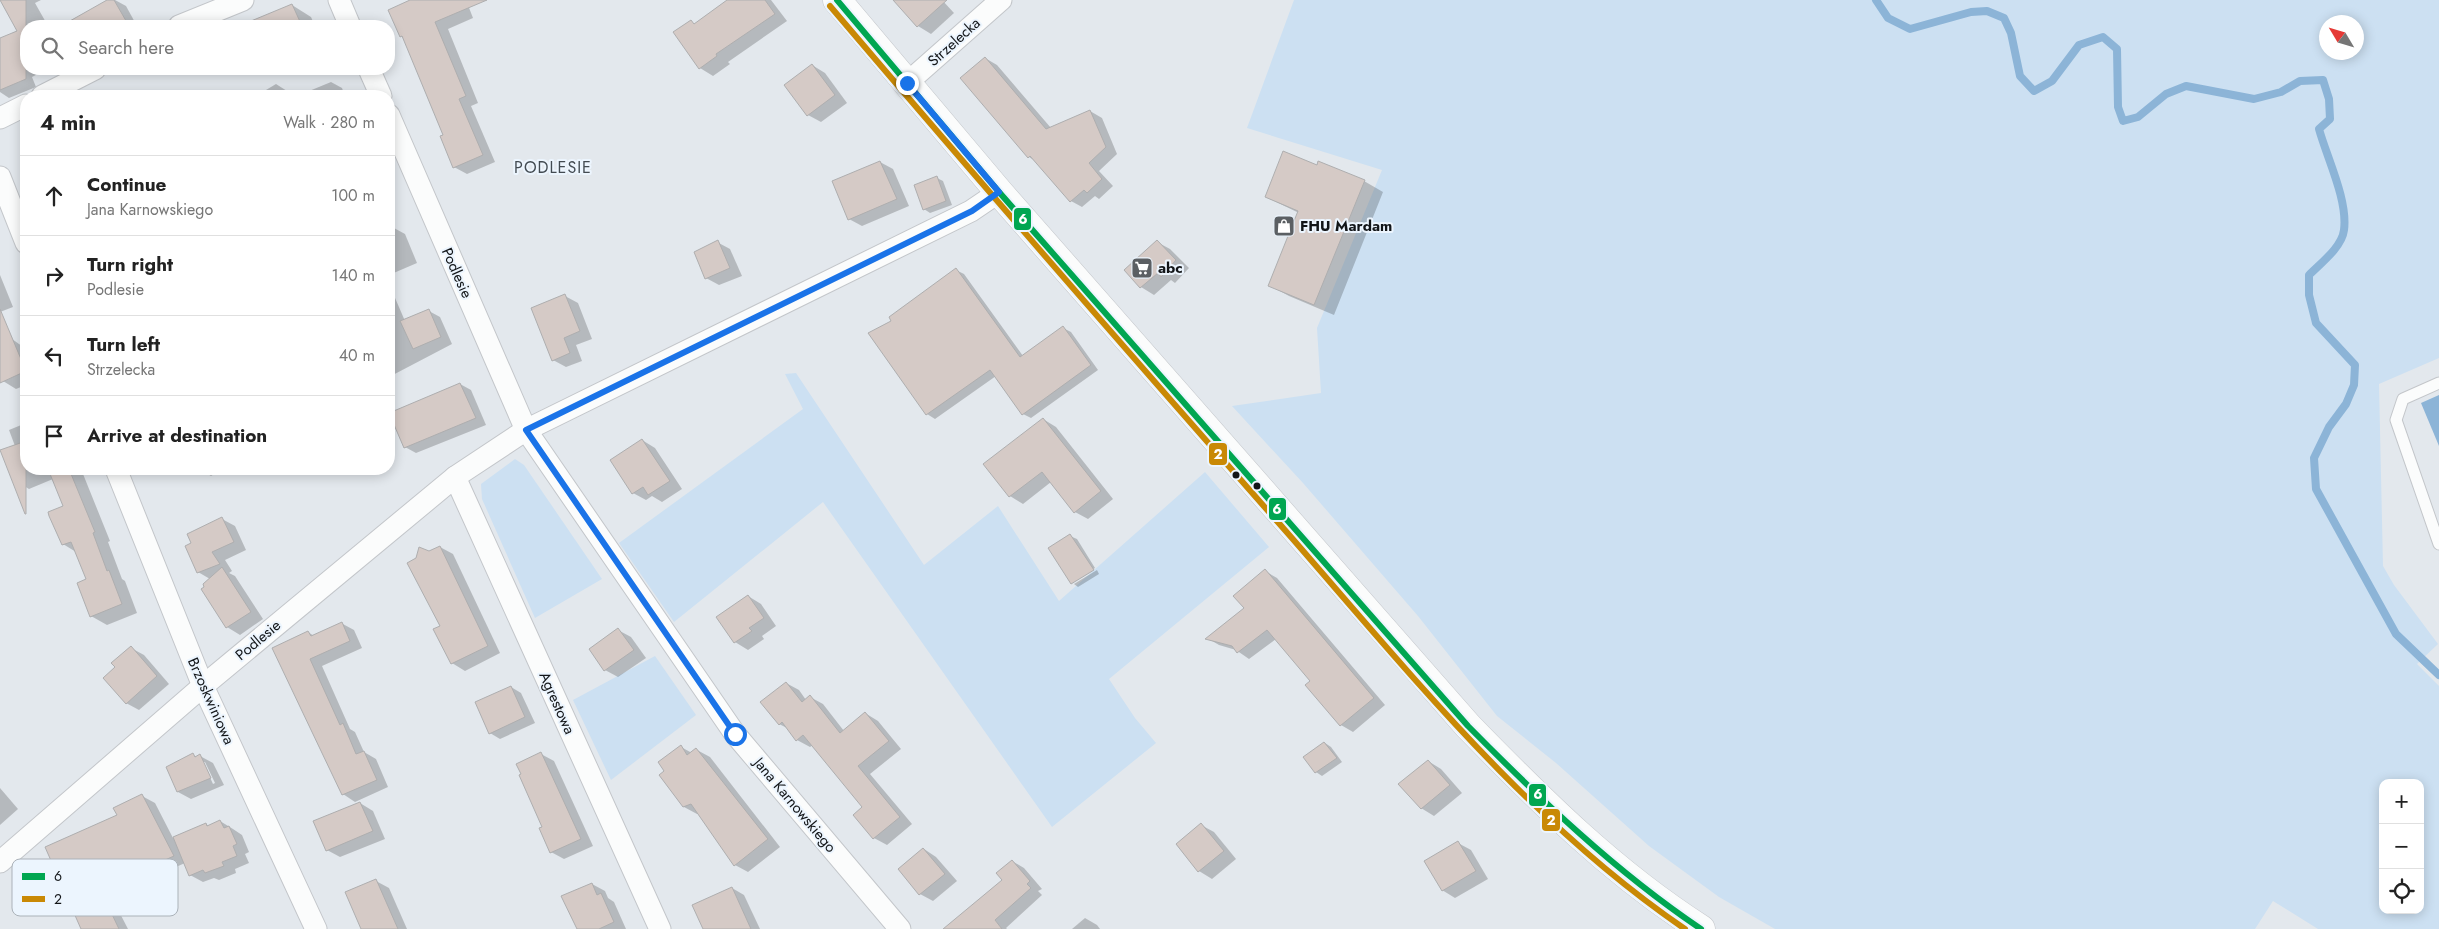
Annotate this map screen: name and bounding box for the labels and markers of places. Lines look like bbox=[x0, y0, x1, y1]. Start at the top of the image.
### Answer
shop icon: FHU Mardam bbox=[1272, 214, 1296, 238]
place label: FHU Mardam bbox=[1300, 215, 1392, 237]
supermarket icon: abc bbox=[1130, 256, 1154, 280]
place label: abc bbox=[1158, 257, 1183, 279]
unlabelled marker bbox=[1231, 470, 1241, 480]
unlabelled marker bbox=[1252, 481, 1262, 491]

